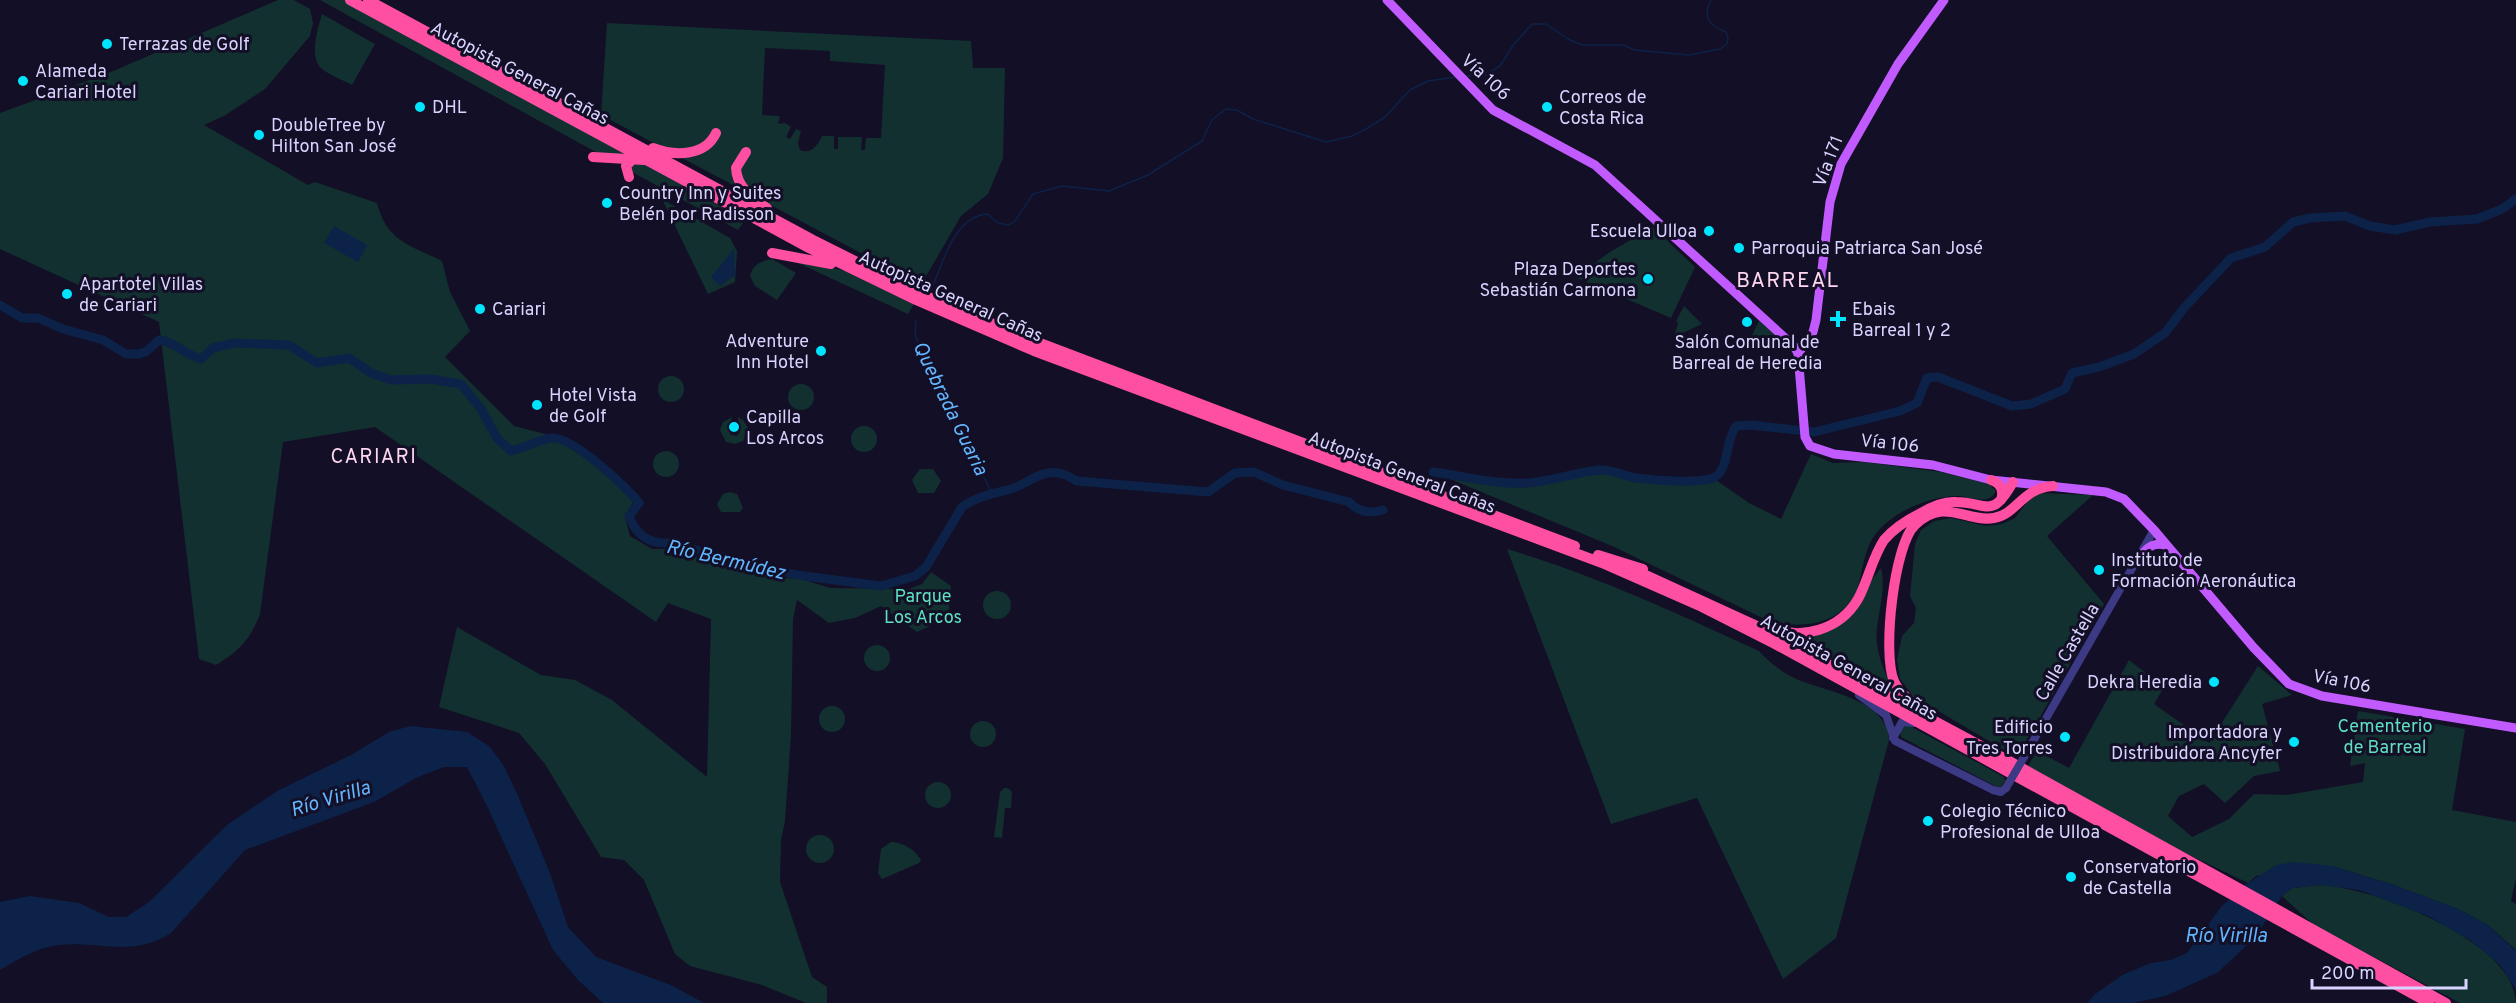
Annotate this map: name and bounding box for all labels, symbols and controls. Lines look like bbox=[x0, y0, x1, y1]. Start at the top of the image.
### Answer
street label: Autopista General Cañas bbox=[426, 17, 613, 131]
place label: Terrazas de Golf bbox=[119, 34, 249, 57]
marker: Terrazas de Golf bbox=[100, 37, 114, 51]
street label: Vía 106 bbox=[1455, 50, 1515, 106]
place label: Alameda Cariari Hotel bbox=[35, 61, 137, 105]
marker: Alameda Cariari Hotel bbox=[16, 74, 30, 88]
place label: Correos de Costa Rica bbox=[1559, 87, 1647, 131]
place label: DHL bbox=[432, 97, 467, 120]
marker: DHL bbox=[413, 100, 427, 114]
marker: Correos de Costa Rica bbox=[1540, 100, 1554, 114]
place label: DoubleTree by Hilton San José bbox=[271, 115, 396, 159]
marker: DoubleTree by Hilton San José bbox=[252, 128, 266, 142]
street label: Vía 171 bbox=[1809, 133, 1850, 190]
place label: Country Inn y Suites Belén por Radisson bbox=[619, 183, 782, 227]
marker: Country Inn y Suites Belén por Radisson bbox=[600, 196, 614, 210]
place label: Escuela Ulloa bbox=[1590, 221, 1697, 244]
marker: Escuela Ulloa bbox=[1702, 224, 1716, 238]
place label: Parroquia Patriarca San José bbox=[1751, 238, 1983, 261]
marker: Parroquia Patriarca San José bbox=[1732, 241, 1746, 255]
street label: Autopista General Cañas bbox=[855, 246, 1046, 348]
place label: Plaza Deportes Sebastián Carmona bbox=[1479, 259, 1636, 303]
district label: BARREAL bbox=[1736, 268, 1840, 295]
marker: Plaza Deportes Sebastián Carmona bbox=[1641, 272, 1655, 286]
place label: Apartotel Villas de Cariari bbox=[79, 274, 203, 318]
marker: Apartotel Villas de Cariari bbox=[60, 287, 74, 301]
place label: Cariari bbox=[492, 299, 546, 322]
place label: Ebais Barreal 1 y 2 bbox=[1852, 299, 1951, 343]
marker: Cariari bbox=[473, 302, 487, 316]
marker: Ebais Barreal 1 y 2 bbox=[1829, 310, 1847, 328]
marker: Salón Comunal de Barreal de Heredia bbox=[1740, 315, 1754, 329]
place label: Adventure Inn Hotel bbox=[725, 331, 809, 375]
place label: Salón Comunal de Barreal de Heredia bbox=[1672, 332, 1822, 376]
water label: Quebrada Guaria bbox=[905, 337, 993, 481]
marker: Adventure Inn Hotel bbox=[814, 344, 828, 358]
place label: Hotel Vista de Golf bbox=[549, 385, 637, 429]
marker: Hotel Vista de Golf bbox=[530, 398, 544, 412]
place label: Capilla Los Arcos bbox=[746, 407, 824, 451]
marker: Capilla Los Arcos bbox=[727, 420, 741, 434]
street label: Autopista General Cañas bbox=[1304, 427, 1499, 520]
street label: Vía 106 bbox=[1859, 430, 1920, 459]
district label: CARIARI bbox=[331, 445, 417, 471]
water label: Río Bermúdez bbox=[664, 535, 789, 588]
place label: Instituto de Formación Aeronáutica bbox=[2111, 550, 2296, 594]
marker: Instituto de Formación Aeronáutica bbox=[2092, 563, 2106, 577]
park label: Parque Los Arcos bbox=[884, 586, 962, 630]
street label: Calle Castella bbox=[2031, 600, 2106, 706]
street label: Autopista General Cañas bbox=[1756, 610, 1941, 727]
street label: Vía 106 bbox=[2311, 666, 2373, 699]
place label: Dekra Heredia bbox=[2087, 672, 2202, 695]
marker: Dekra Heredia bbox=[2207, 675, 2221, 689]
park label: Cementerio de Barreal bbox=[2338, 716, 2432, 760]
place label: Edificio Tres Torres bbox=[1966, 717, 2053, 761]
place label: Importadora y Distribuidora Ancyfer bbox=[2111, 722, 2282, 766]
marker: Edificio Tres Torres bbox=[2058, 730, 2072, 744]
marker: Importadora y Distribuidora Ancyfer bbox=[2287, 735, 2301, 749]
water label: Río Virilla bbox=[287, 775, 374, 824]
place label: Colegio Técnico Profesional de Ulloa bbox=[1940, 801, 2100, 845]
marker: Colegio Técnico Profesional de Ulloa bbox=[1921, 814, 1935, 828]
place label: Conservatorio de Castella bbox=[2083, 857, 2196, 901]
marker: Conservatorio de Castella bbox=[2064, 870, 2078, 884]
water label: Río Virilla bbox=[2185, 924, 2268, 950]
scale bar bbox=[2312, 952, 2466, 990]
text: 200 m bbox=[2321, 963, 2374, 986]

